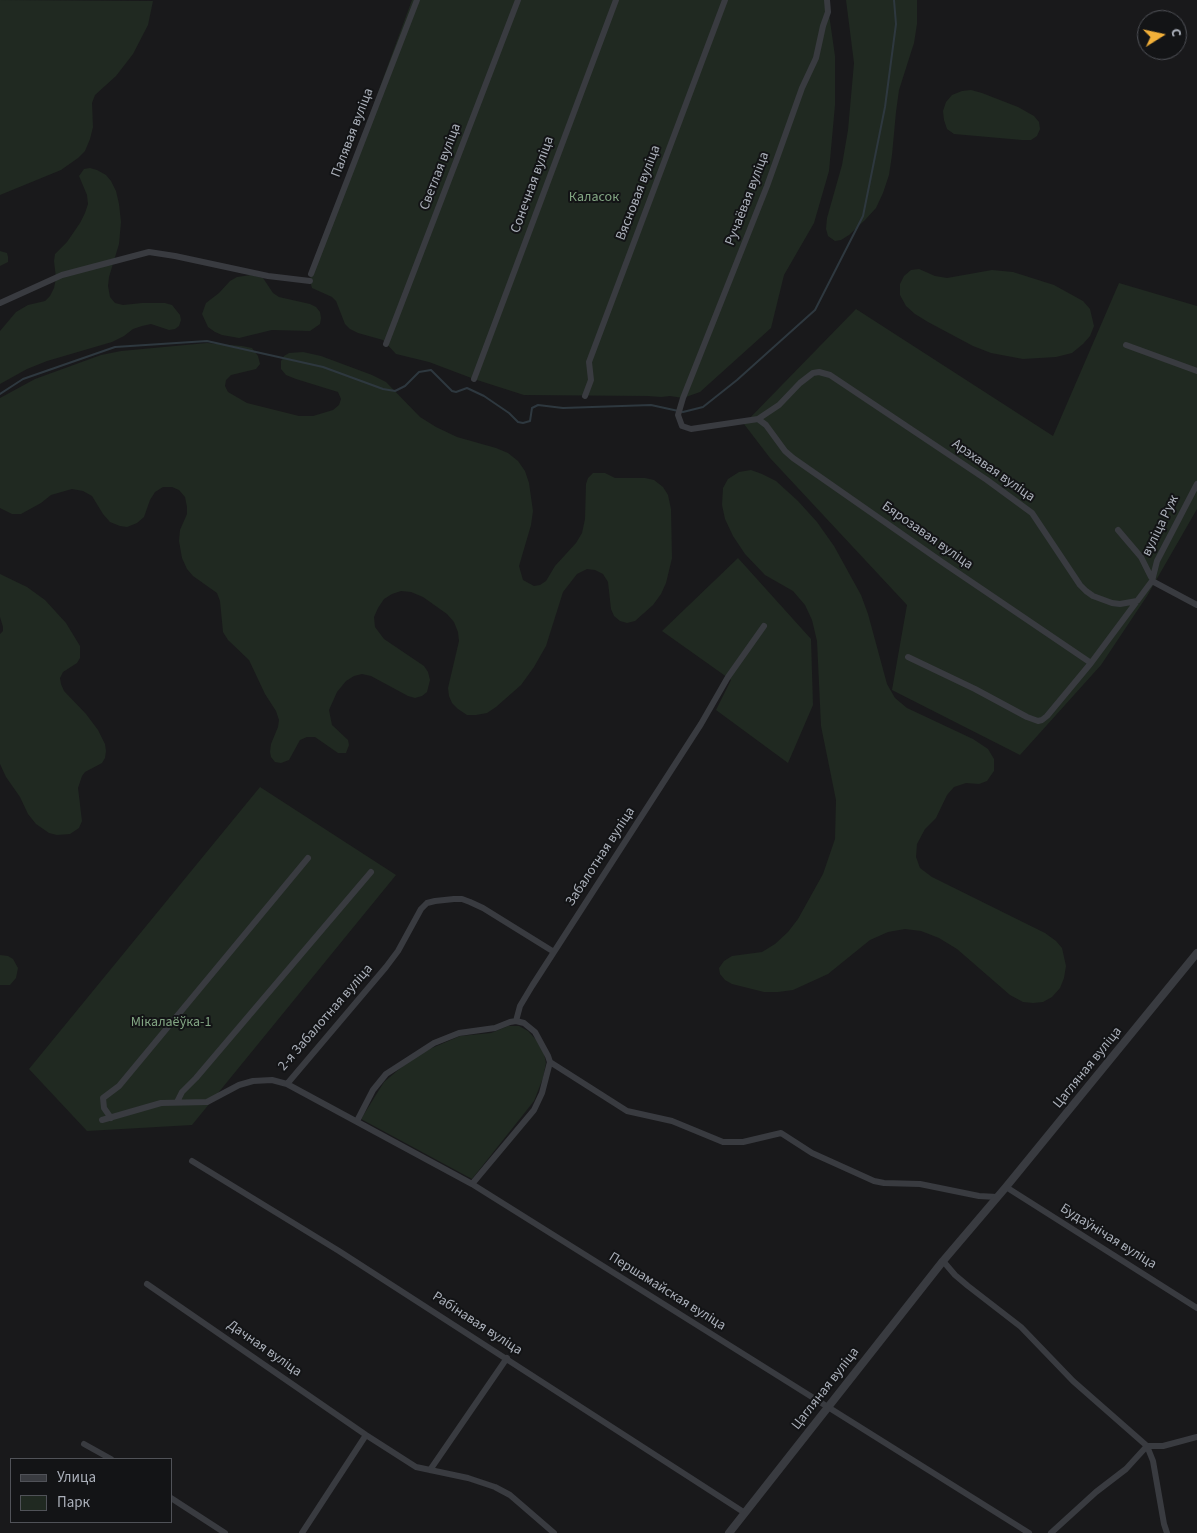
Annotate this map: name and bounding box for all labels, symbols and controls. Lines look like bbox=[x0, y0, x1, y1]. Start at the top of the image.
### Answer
north arrow bbox=[1137, 10, 1187, 60]
text: С bbox=[1165, 27, 1186, 38]
street label: Палявая вуліца bbox=[328, 86, 378, 180]
street label: Светлая вуліца bbox=[417, 121, 465, 213]
street label: Сонечная вуліца bbox=[508, 134, 558, 236]
street label: Вясновая вуліца bbox=[613, 143, 665, 243]
street label: Ручаёвая вуліца bbox=[722, 150, 774, 248]
park label: Каласок bbox=[569, 190, 619, 206]
street label: Арэхавая вуліца bbox=[948, 436, 1038, 506]
street label: вуліца Руж bbox=[1139, 493, 1183, 559]
street label: Бярозавая вуліца bbox=[878, 498, 976, 574]
street label: Забалотная вуліца bbox=[563, 804, 639, 910]
street label: 2-я Забалотная вуліца bbox=[275, 961, 377, 1075]
park label: Мікалаёўка-1 bbox=[131, 1015, 211, 1031]
street label: Цагляная вуліца bbox=[1050, 1024, 1126, 1112]
street label: Будаўнічая вуліца bbox=[1057, 1201, 1159, 1273]
street label: Першамайская вуліца bbox=[605, 1249, 729, 1335]
street label: Рабінавая вуліца bbox=[429, 1289, 525, 1359]
street label: Дачная вуліца bbox=[223, 1317, 305, 1381]
street label: Цагляная вуліца bbox=[789, 1344, 863, 1434]
legend bbox=[10, 1458, 172, 1523]
text: Улица bbox=[57, 1467, 96, 1488]
text: Парк bbox=[57, 1492, 90, 1513]

